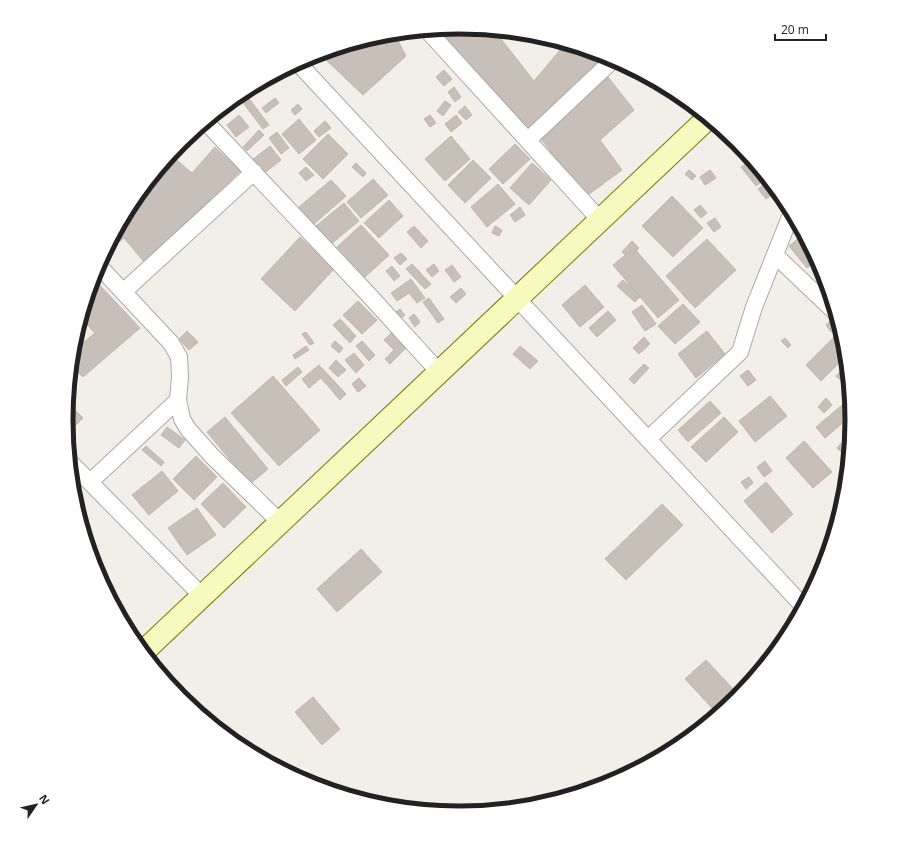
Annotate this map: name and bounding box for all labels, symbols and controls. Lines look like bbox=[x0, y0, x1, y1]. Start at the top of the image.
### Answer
scale bar bbox=[775, 16, 826, 42]
text: 20 m bbox=[781, 21, 809, 38]
north arrow bbox=[16, 785, 56, 825]
text: N bbox=[36, 791, 53, 807]

